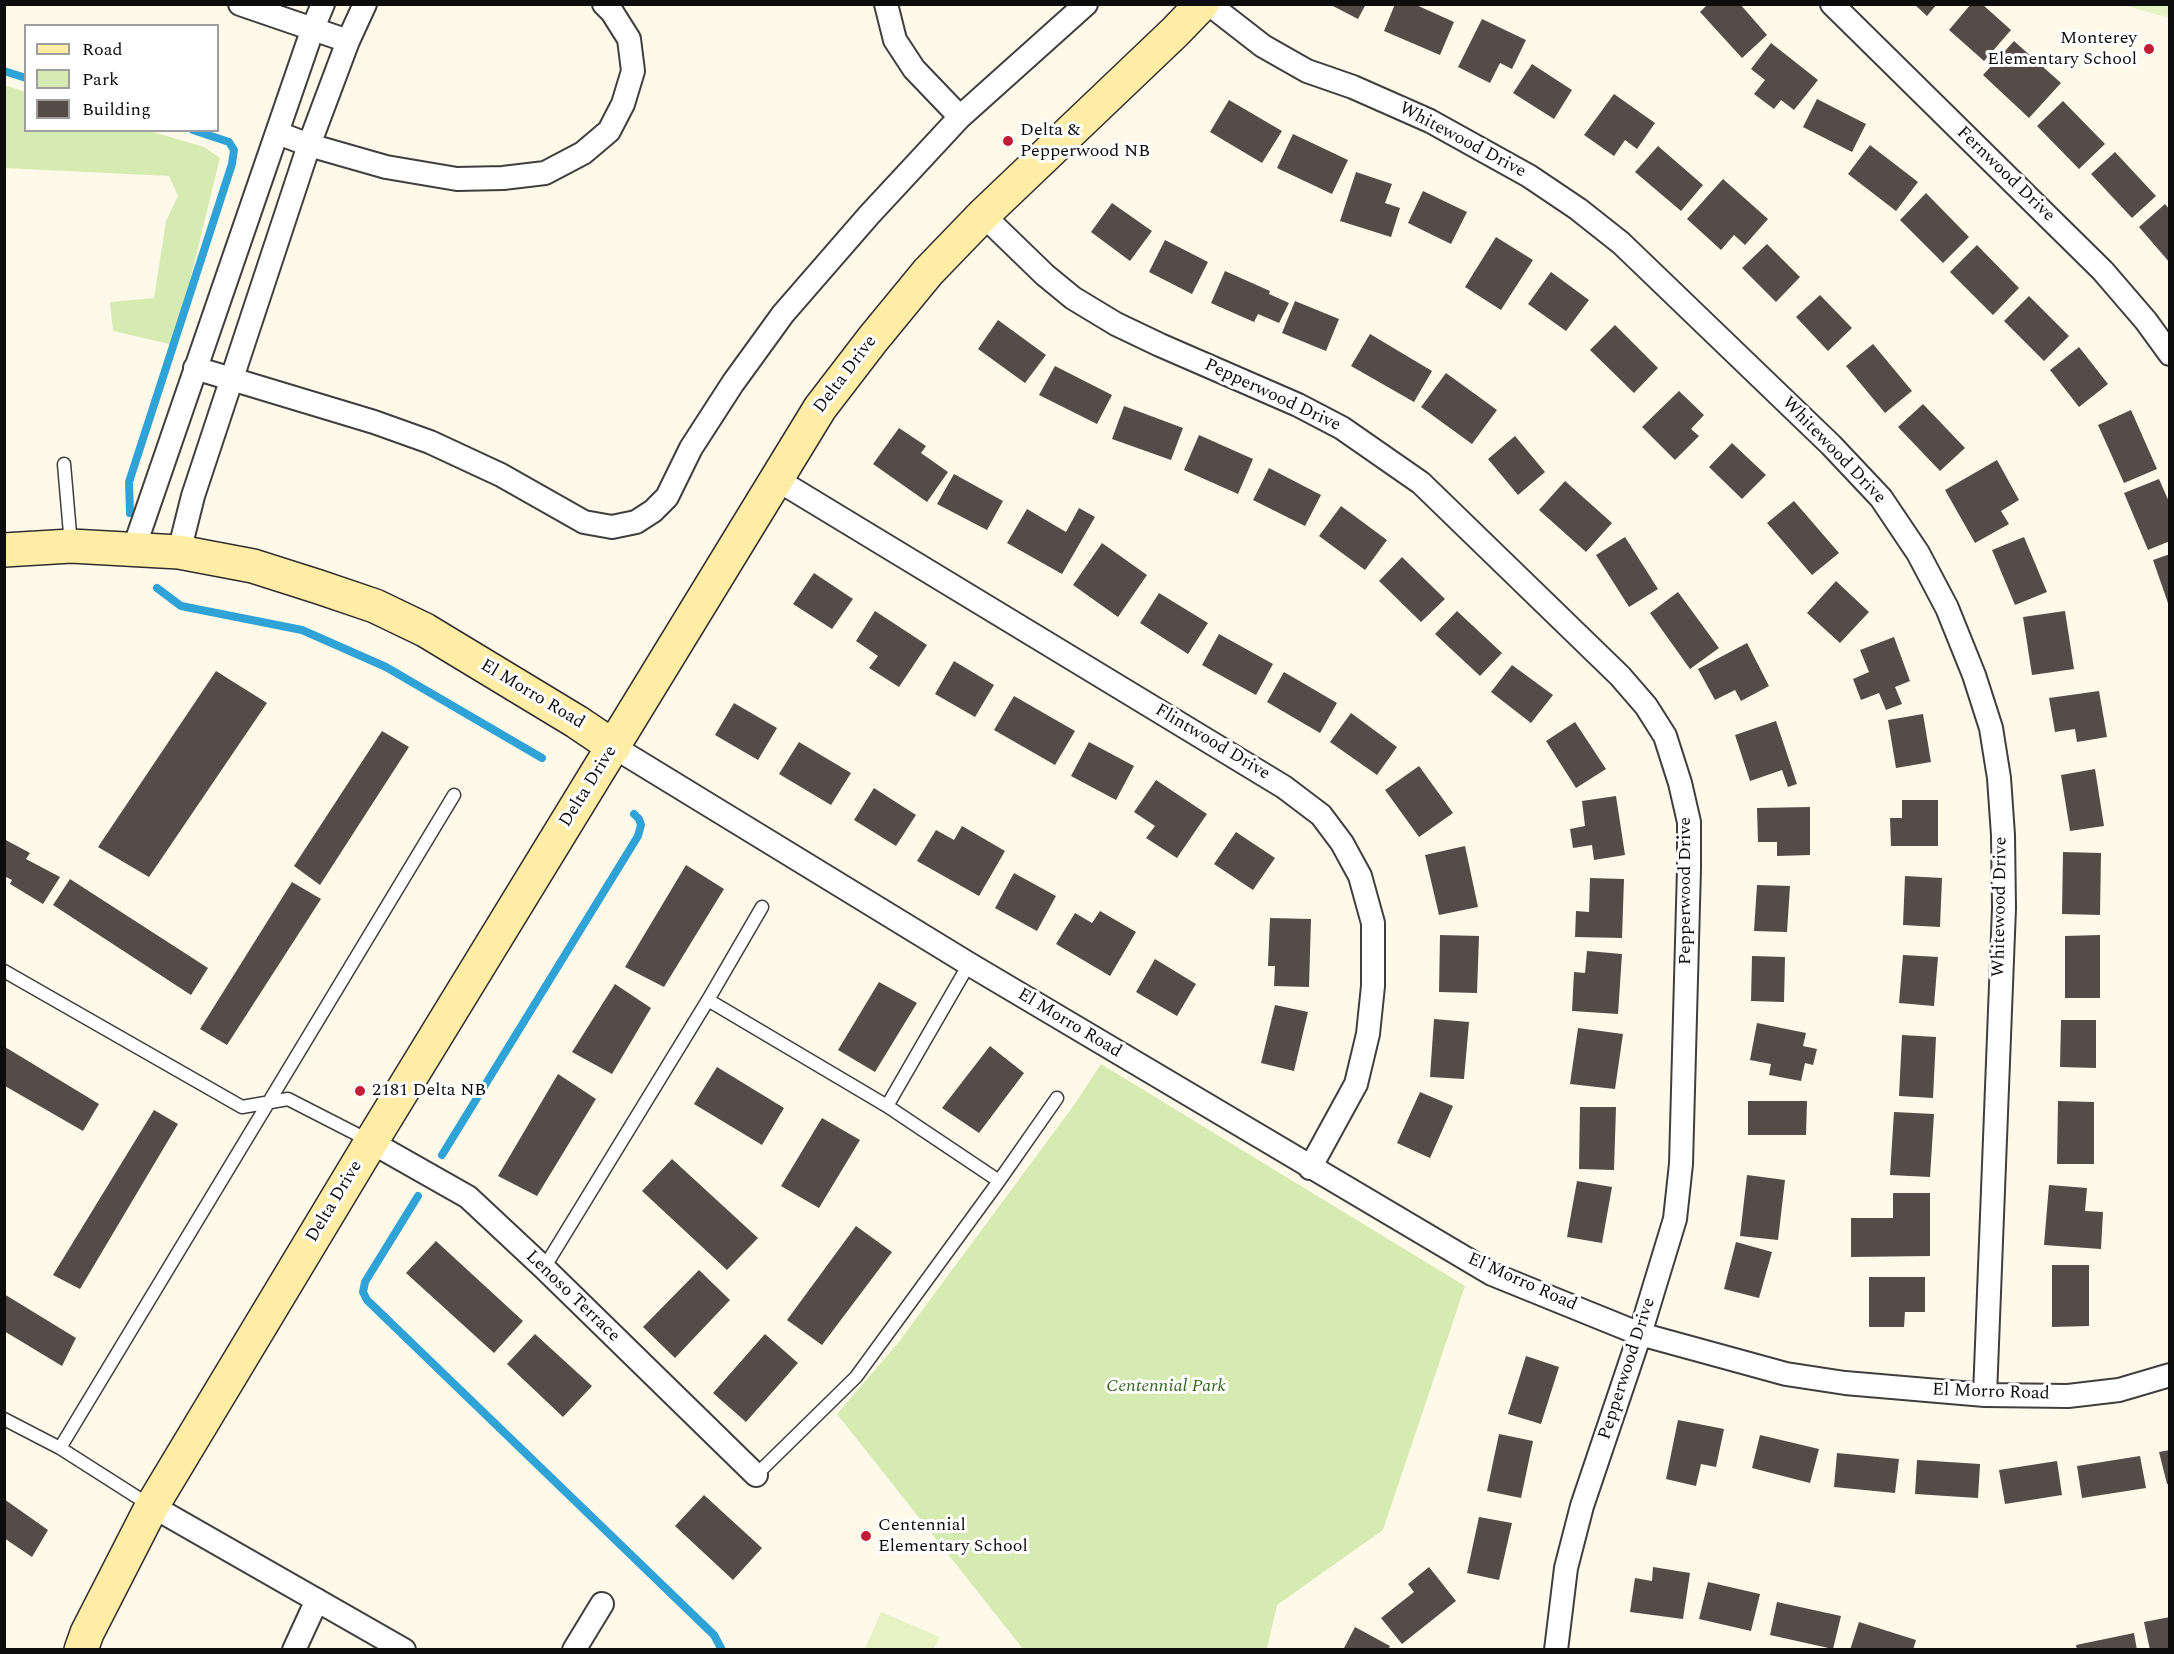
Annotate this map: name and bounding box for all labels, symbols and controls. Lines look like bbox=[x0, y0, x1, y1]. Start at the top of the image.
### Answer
legend bbox=[24, 24, 219, 132]
place label: Monterey Elementary School bbox=[1987, 28, 2137, 70]
text: Road bbox=[82, 36, 123, 63]
marker: Monterey Elementary School bbox=[2142, 42, 2156, 56]
text: Park bbox=[82, 66, 119, 93]
text: Building bbox=[82, 96, 151, 123]
street label: Whitewood Drive bbox=[1395, 98, 1529, 184]
place label: Delta & Pepperwood NB bbox=[1020, 120, 1150, 162]
street label: Fernwood Drive bbox=[1951, 123, 2059, 227]
marker: Delta & Pepperwood NB bbox=[1001, 134, 1015, 148]
street label: Delta Drive bbox=[810, 332, 882, 418]
street label: Pepperwood Drive bbox=[1200, 355, 1344, 437]
street label: Whitewood Drive bbox=[1776, 393, 1890, 509]
street label: El Morro Road bbox=[476, 655, 588, 735]
street label: Flintwood Drive bbox=[1151, 700, 1273, 786]
street label: Delta Drive bbox=[556, 742, 622, 832]
street label: Pepperwood Drive bbox=[1675, 817, 1697, 965]
street label: Whitewood Drive bbox=[1989, 837, 2013, 977]
street label: El Morro Road bbox=[1013, 984, 1125, 1064]
place label: 2181 Delta NB bbox=[372, 1080, 486, 1102]
marker: 2181 Delta NB bbox=[353, 1084, 367, 1098]
street label: Delta Drive bbox=[302, 1157, 368, 1247]
street label: Lenoso Terrace bbox=[520, 1247, 624, 1347]
street label: El Morro Road bbox=[1464, 1249, 1580, 1317]
street label: Pepperwood Drive bbox=[1595, 1295, 1661, 1443]
park label: Centennial Park bbox=[1106, 1376, 1226, 1398]
street label: El Morro Road bbox=[1932, 1380, 2050, 1406]
place label: Centennial Elementary School bbox=[878, 1515, 1028, 1558]
marker: Centennial Elementary School bbox=[859, 1529, 873, 1543]

